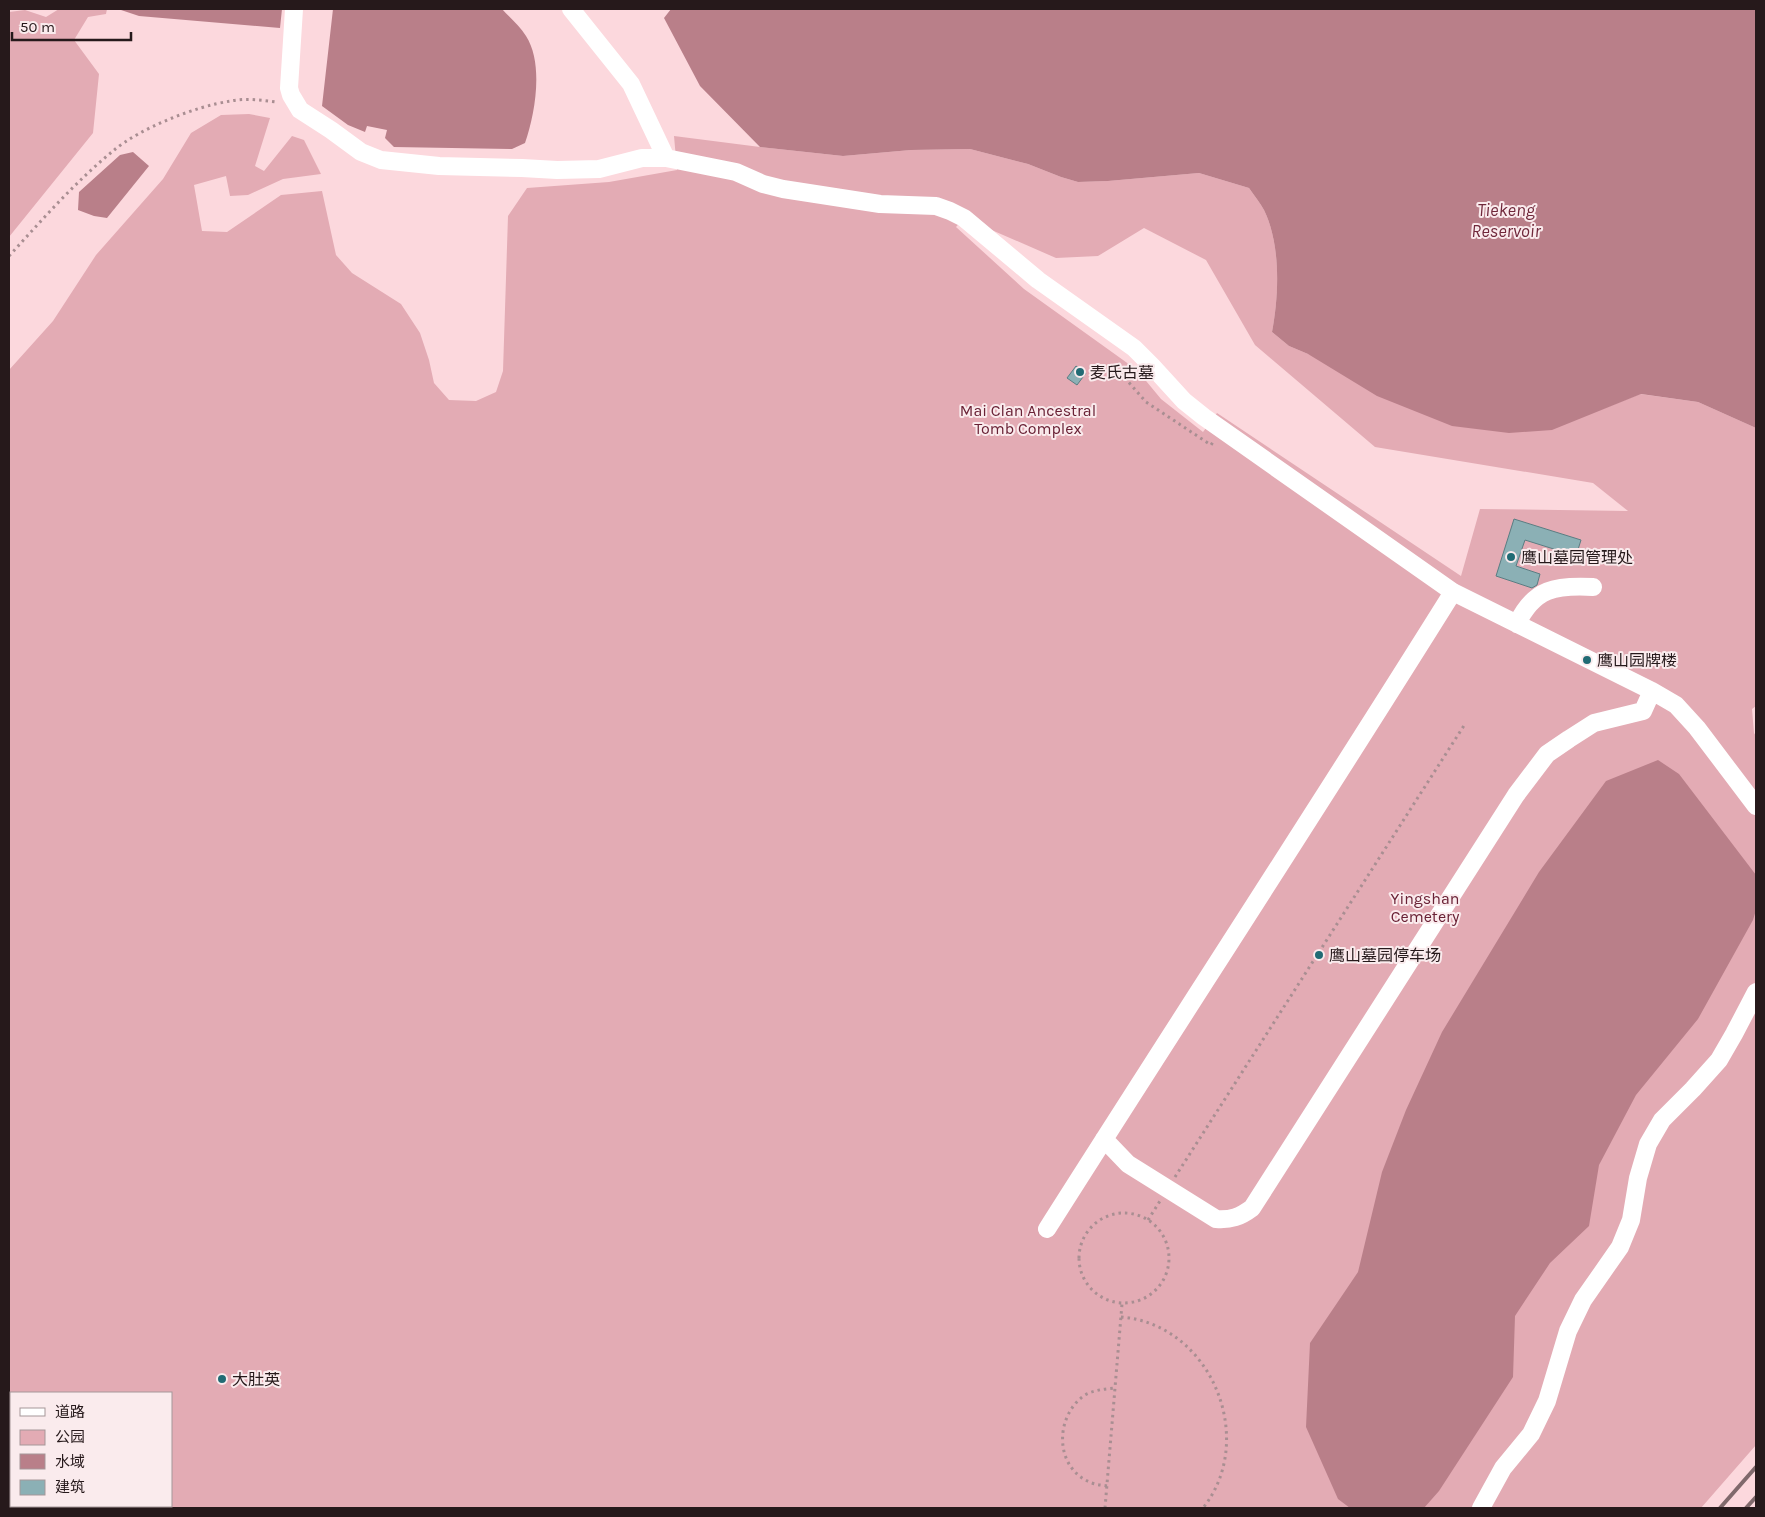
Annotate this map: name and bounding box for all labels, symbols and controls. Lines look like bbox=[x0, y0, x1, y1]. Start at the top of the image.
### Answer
scale bar bbox=[12, 10, 131, 42]
text: 50 m bbox=[20, 18, 55, 36]
water label: Tiekeng Reservoir bbox=[1471, 199, 1541, 242]
place label: 麦氏古墓 bbox=[1090, 363, 1154, 382]
marker: 麦氏古墓 bbox=[1074, 366, 1086, 378]
park label: Mai Clan Ancestral Tomb Complex bbox=[960, 401, 1096, 438]
place label: 鹰山墓园管理处 bbox=[1521, 548, 1633, 567]
marker: 鹰山墓园管理处 bbox=[1505, 551, 1517, 563]
place label: 鹰山园牌楼 bbox=[1597, 651, 1677, 670]
marker: 鹰山园牌楼 bbox=[1581, 654, 1593, 666]
park label: Yingshan Cemetery bbox=[1391, 889, 1460, 926]
place label: 鹰山墓园停车场 bbox=[1329, 946, 1441, 965]
marker: 鹰山墓园停车场 bbox=[1313, 949, 1325, 961]
place label: 大肚英 bbox=[232, 1370, 280, 1389]
marker: 大肚英 bbox=[216, 1373, 228, 1385]
legend bbox=[10, 1392, 172, 1507]
text: 道路 bbox=[55, 1403, 85, 1421]
text: 公园 bbox=[55, 1428, 85, 1446]
text: 水域 bbox=[55, 1453, 85, 1471]
text: 建筑 bbox=[55, 1478, 85, 1496]

